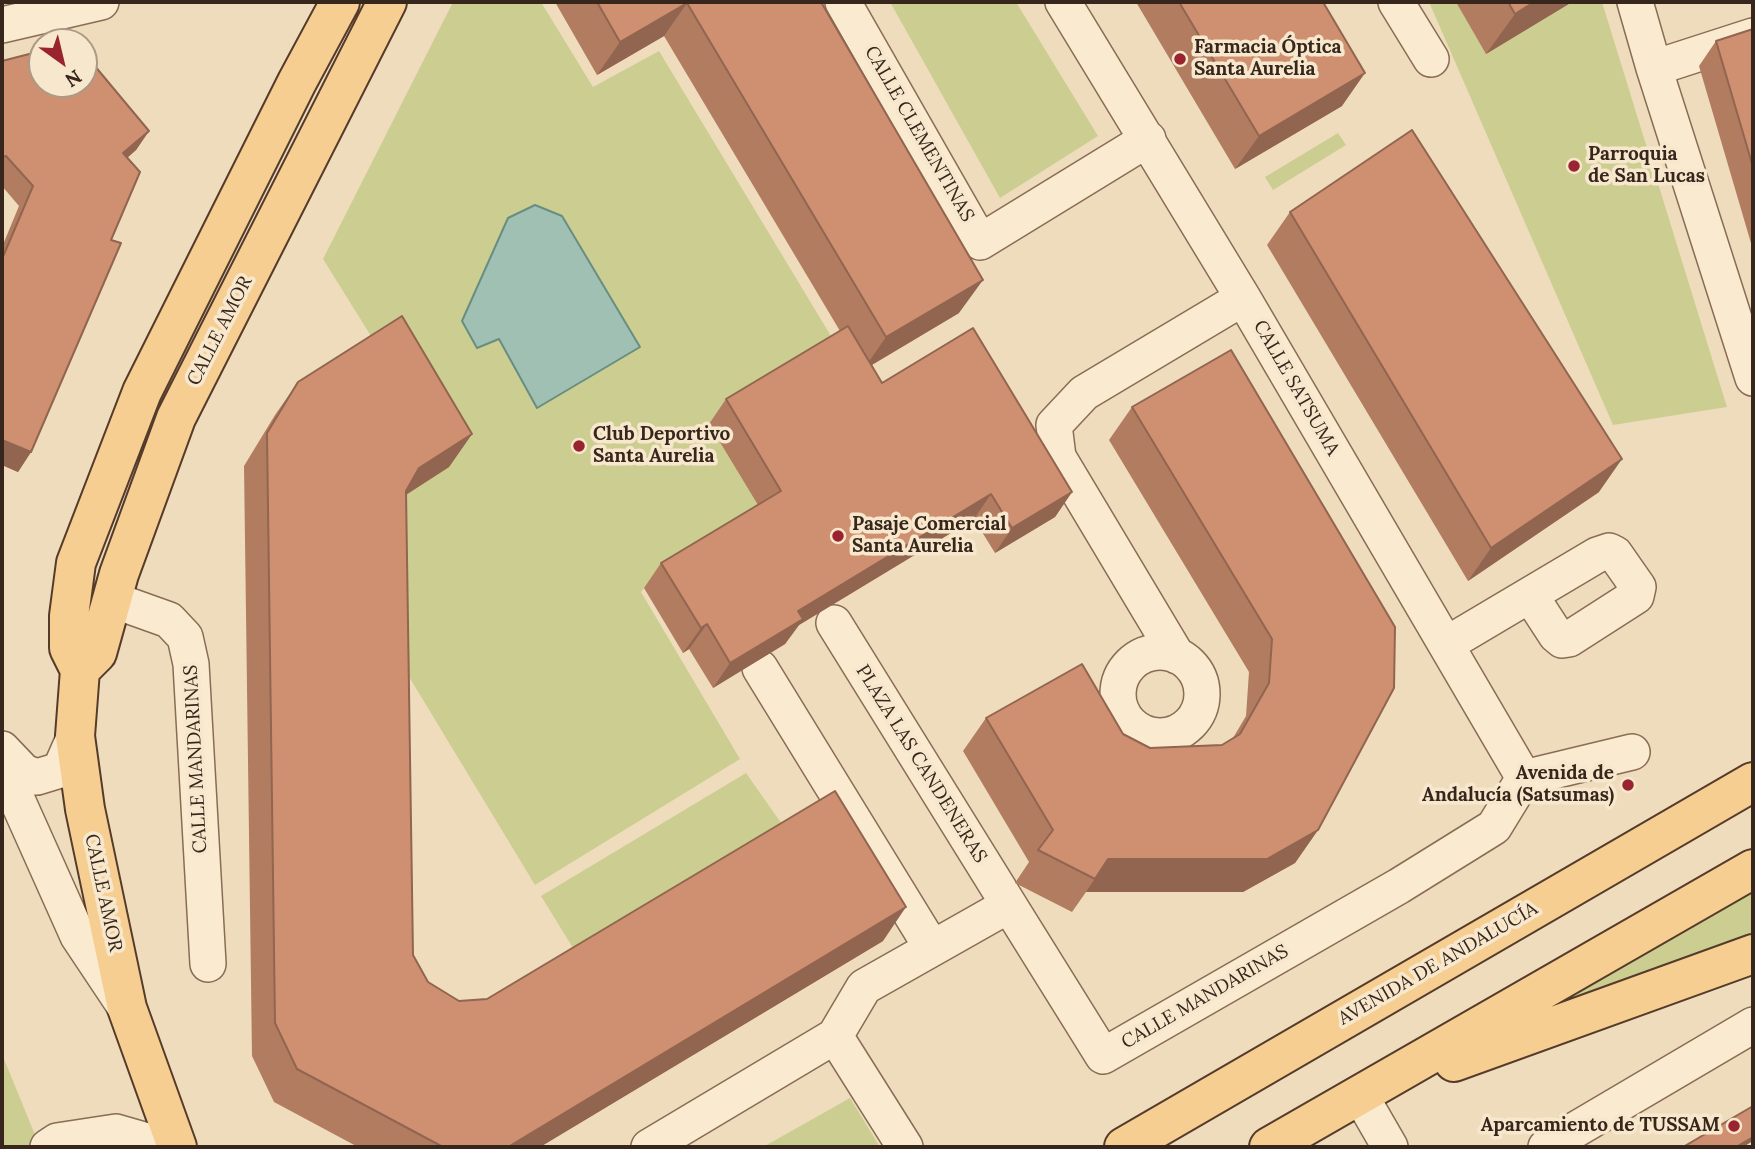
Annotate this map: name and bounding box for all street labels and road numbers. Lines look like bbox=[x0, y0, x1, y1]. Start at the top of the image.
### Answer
street label: CALLE CLEMENTINAS bbox=[859, 42, 979, 226]
street label: CALLE AMOR bbox=[183, 272, 257, 390]
street label: CALLE SATSUMA bbox=[1248, 316, 1344, 460]
street label: PLAZA LAS CANDENERAS bbox=[851, 661, 991, 867]
street label: CALLE MANDARINAS bbox=[180, 664, 212, 854]
street label: CALLE AMOR bbox=[79, 832, 127, 954]
street label: AVENIDA DE ANDALUCÍA bbox=[1334, 898, 1542, 1030]
street label: CALLE MANDARINAS bbox=[1118, 940, 1292, 1054]

